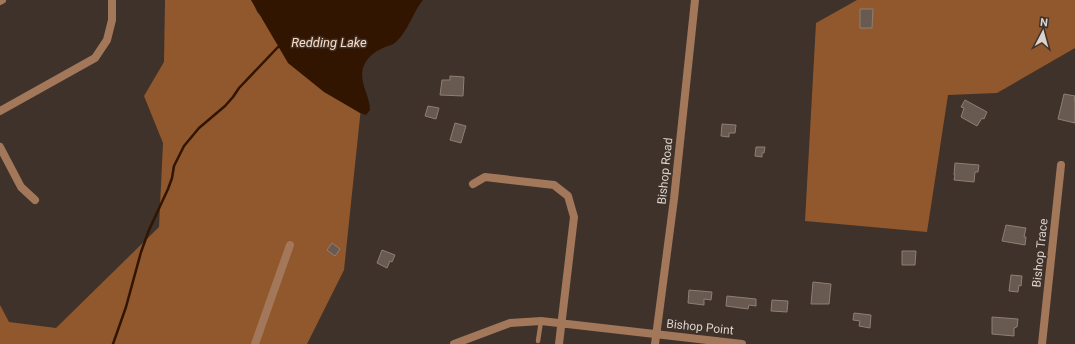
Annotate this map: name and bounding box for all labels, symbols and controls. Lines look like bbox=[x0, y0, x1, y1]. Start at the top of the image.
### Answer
north arrow bbox=[1023, 12, 1063, 52]
text: N bbox=[1039, 16, 1049, 29]
water label: Redding Lake bbox=[291, 35, 367, 50]
street label: Bishop Road bbox=[655, 137, 675, 205]
street label: Bishop Trace bbox=[1029, 218, 1051, 288]
street label: Bishop Point bbox=[666, 317, 734, 337]

